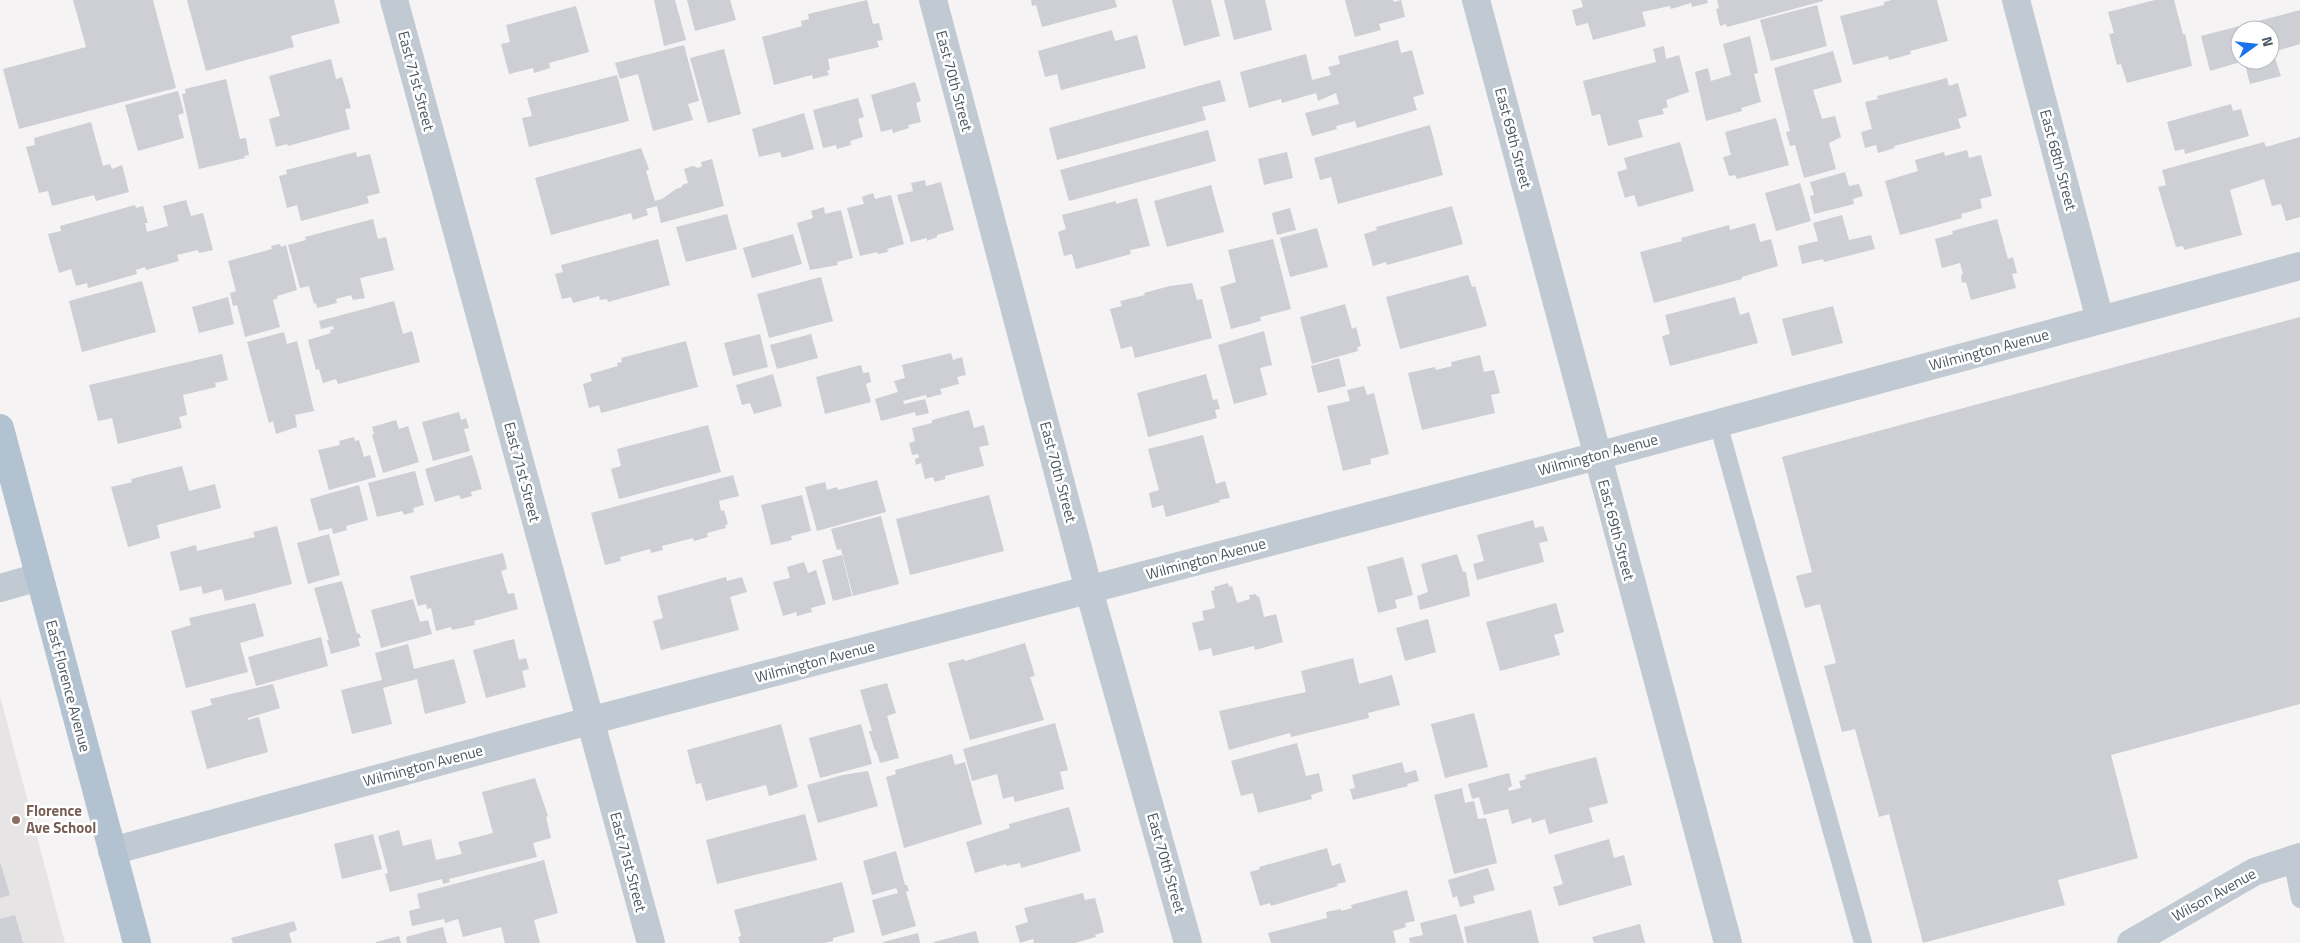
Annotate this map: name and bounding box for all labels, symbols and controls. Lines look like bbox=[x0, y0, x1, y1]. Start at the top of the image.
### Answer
north arrow bbox=[2230, 20, 2280, 70]
street label: East 71st Street bbox=[392, 28, 441, 134]
street label: East 70th Street bbox=[930, 28, 979, 135]
text: N bbox=[2257, 34, 2279, 49]
street label: East 69th Street bbox=[1489, 85, 1538, 192]
street label: East 68th Street bbox=[2034, 107, 2083, 214]
street label: Wilmington Avenue bbox=[1926, 322, 2051, 377]
street label: East 71st Street bbox=[498, 419, 547, 525]
street label: East 70th Street bbox=[1034, 419, 1083, 526]
street label: Wilmington Avenue bbox=[1535, 427, 1660, 482]
street label: East 69th Street bbox=[1592, 477, 1641, 584]
street label: Wilmington Avenue bbox=[1143, 531, 1268, 586]
street label: East Florence Avenue bbox=[40, 617, 97, 754]
street label: Wilmington Avenue bbox=[752, 634, 877, 689]
street label: Wilmington Avenue bbox=[360, 738, 485, 793]
place label: Florence Ave School bbox=[26, 799, 96, 839]
street label: East 71st Street bbox=[604, 809, 653, 915]
street label: East 70th Street bbox=[1141, 810, 1192, 916]
marker: Florence Ave School bbox=[10, 814, 22, 826]
street label: Wilson Avenue bbox=[2167, 862, 2260, 927]

